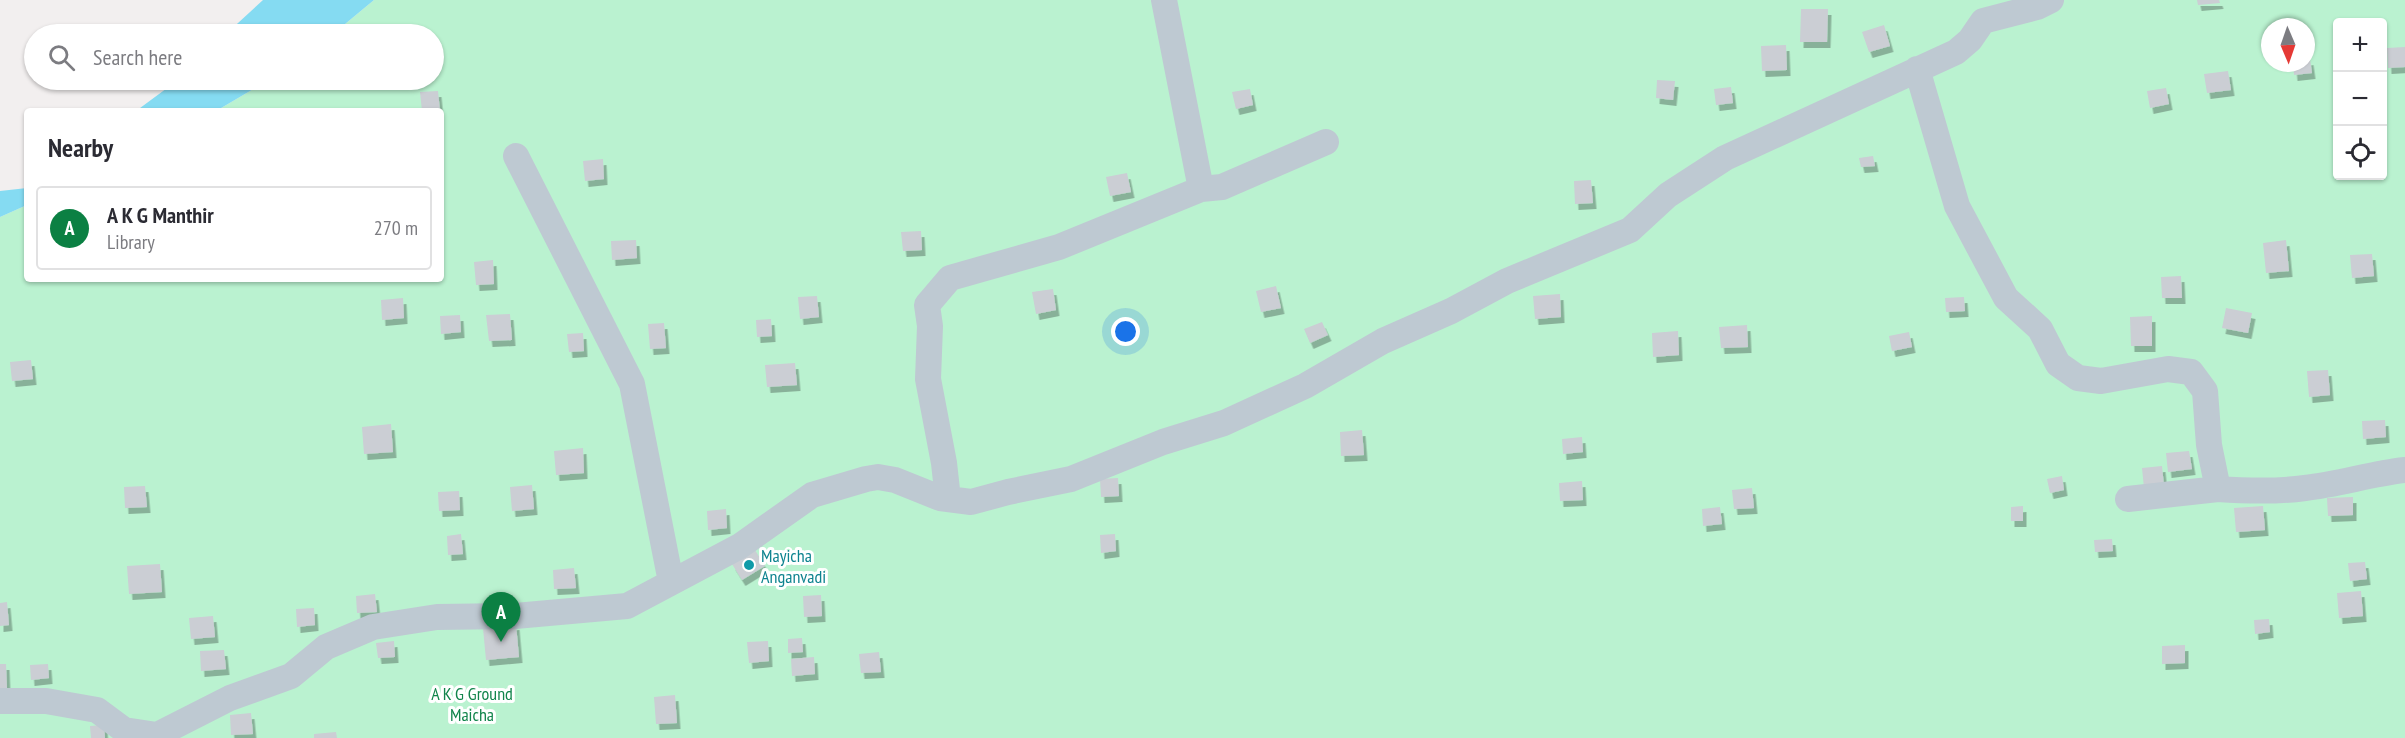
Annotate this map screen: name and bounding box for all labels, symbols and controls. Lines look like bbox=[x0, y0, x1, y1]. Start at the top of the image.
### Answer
north arrow bbox=[2261, 18, 2315, 72]
map controls bbox=[2333, 18, 2387, 180]
button: + bbox=[2333, 18, 2387, 72]
search box bbox=[24, 24, 444, 90]
icon: search bbox=[45, 41, 78, 74]
text: Search here bbox=[93, 43, 182, 71]
button: − bbox=[2333, 72, 2387, 126]
button: locate bbox=[2333, 126, 2387, 180]
text: Nearby bbox=[48, 131, 113, 164]
text: A K G Manthir bbox=[107, 201, 214, 229]
text: A bbox=[64, 215, 75, 241]
text: 270 m bbox=[374, 215, 418, 241]
text: Library bbox=[107, 229, 155, 255]
your location bbox=[1111, 317, 1140, 346]
place label: Mayicha Anganvadi bbox=[761, 544, 826, 588]
marker: Mayicha Anganvadi bbox=[742, 558, 756, 572]
pin: A bbox=[482, 592, 520, 642]
park label: A K G Ground Maicha bbox=[431, 682, 513, 726]

